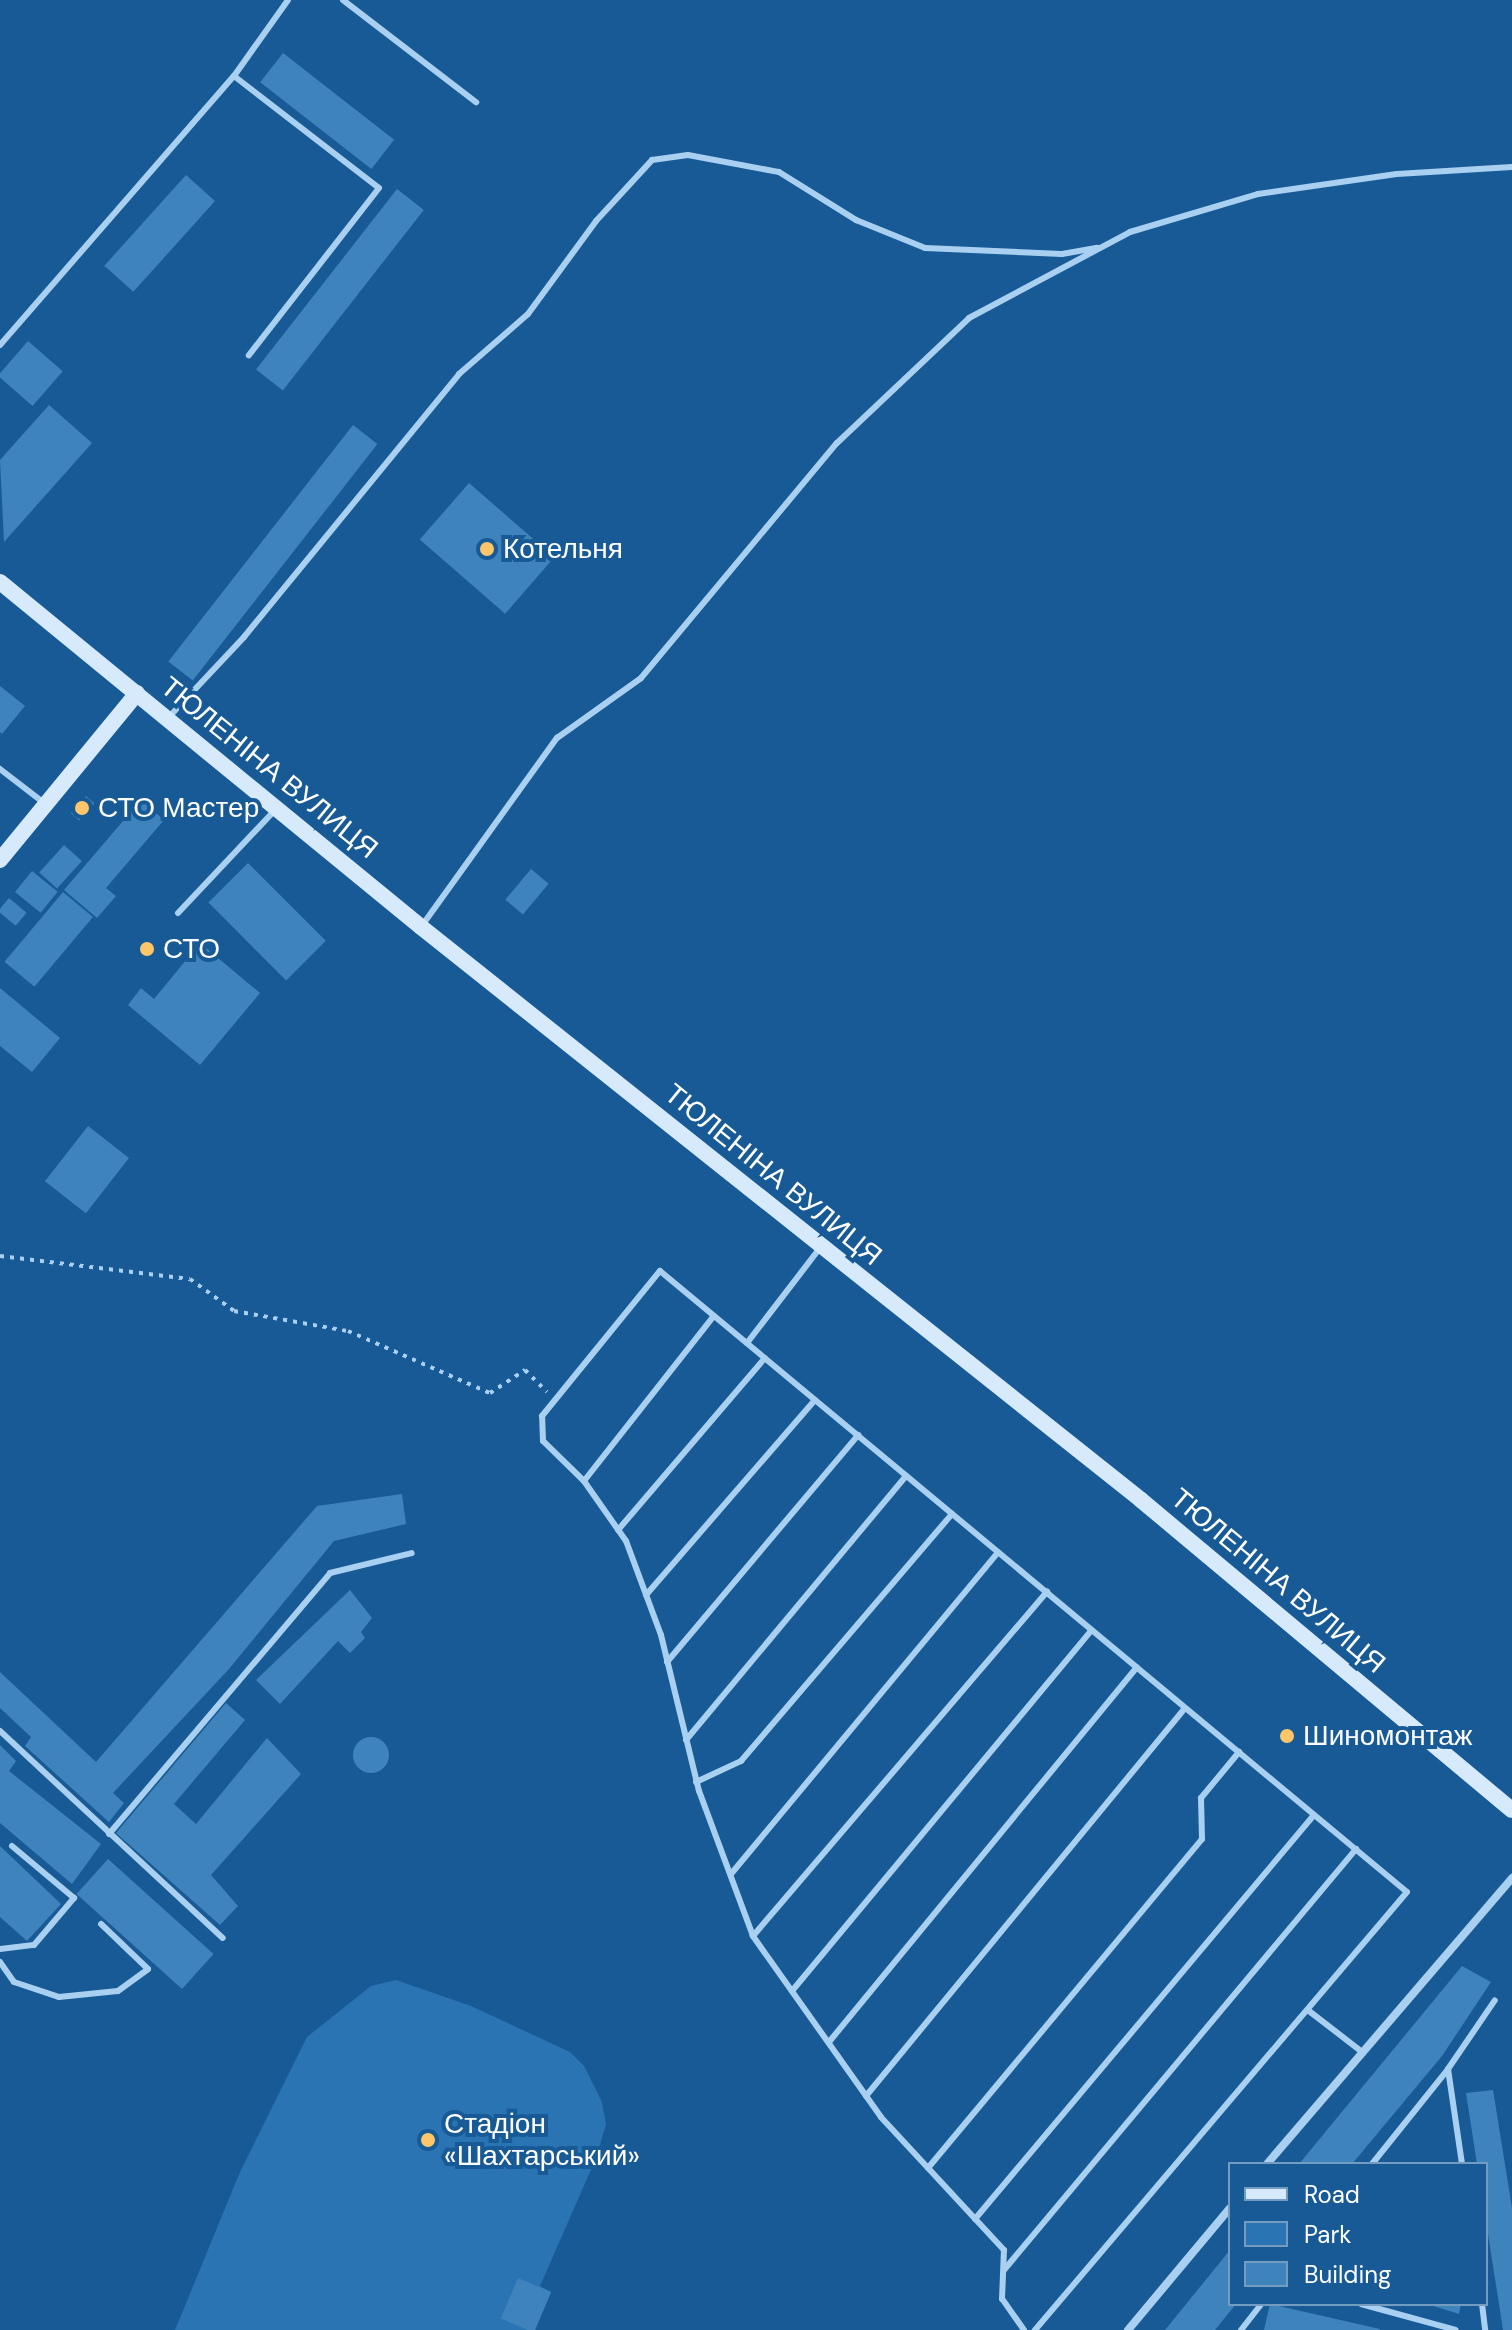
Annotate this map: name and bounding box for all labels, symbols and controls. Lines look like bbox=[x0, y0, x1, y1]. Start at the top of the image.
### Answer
place label: Котельня bbox=[503, 532, 623, 566]
marker: Котельня bbox=[478, 540, 496, 558]
street label: ТЮЛЕНІНА ВУЛИЦЯ bbox=[154, 670, 384, 866]
place label: СТО Мастер bbox=[98, 791, 259, 825]
marker: СТО Мастер bbox=[73, 799, 91, 817]
place label: СТО bbox=[163, 932, 220, 966]
marker: СТО bbox=[138, 940, 156, 958]
street label: ТЮЛЕНІНА ВУЛИЦЯ bbox=[658, 1077, 888, 1273]
street label: ТЮЛЕНІНА ВУЛИЦЯ bbox=[1164, 1481, 1392, 1681]
place label: Шиномонтаж bbox=[1303, 1719, 1472, 1753]
marker: Шиномонтаж bbox=[1278, 1727, 1296, 1745]
place label: Стадіон «Шахтарський» bbox=[444, 2107, 640, 2173]
marker: Стадіон «Шахтарський» bbox=[419, 2131, 437, 2149]
legend bbox=[1228, 2162, 1488, 2306]
text: Road bbox=[1304, 2179, 1360, 2210]
text: Park bbox=[1304, 2219, 1351, 2250]
text: Building bbox=[1304, 2259, 1391, 2290]

